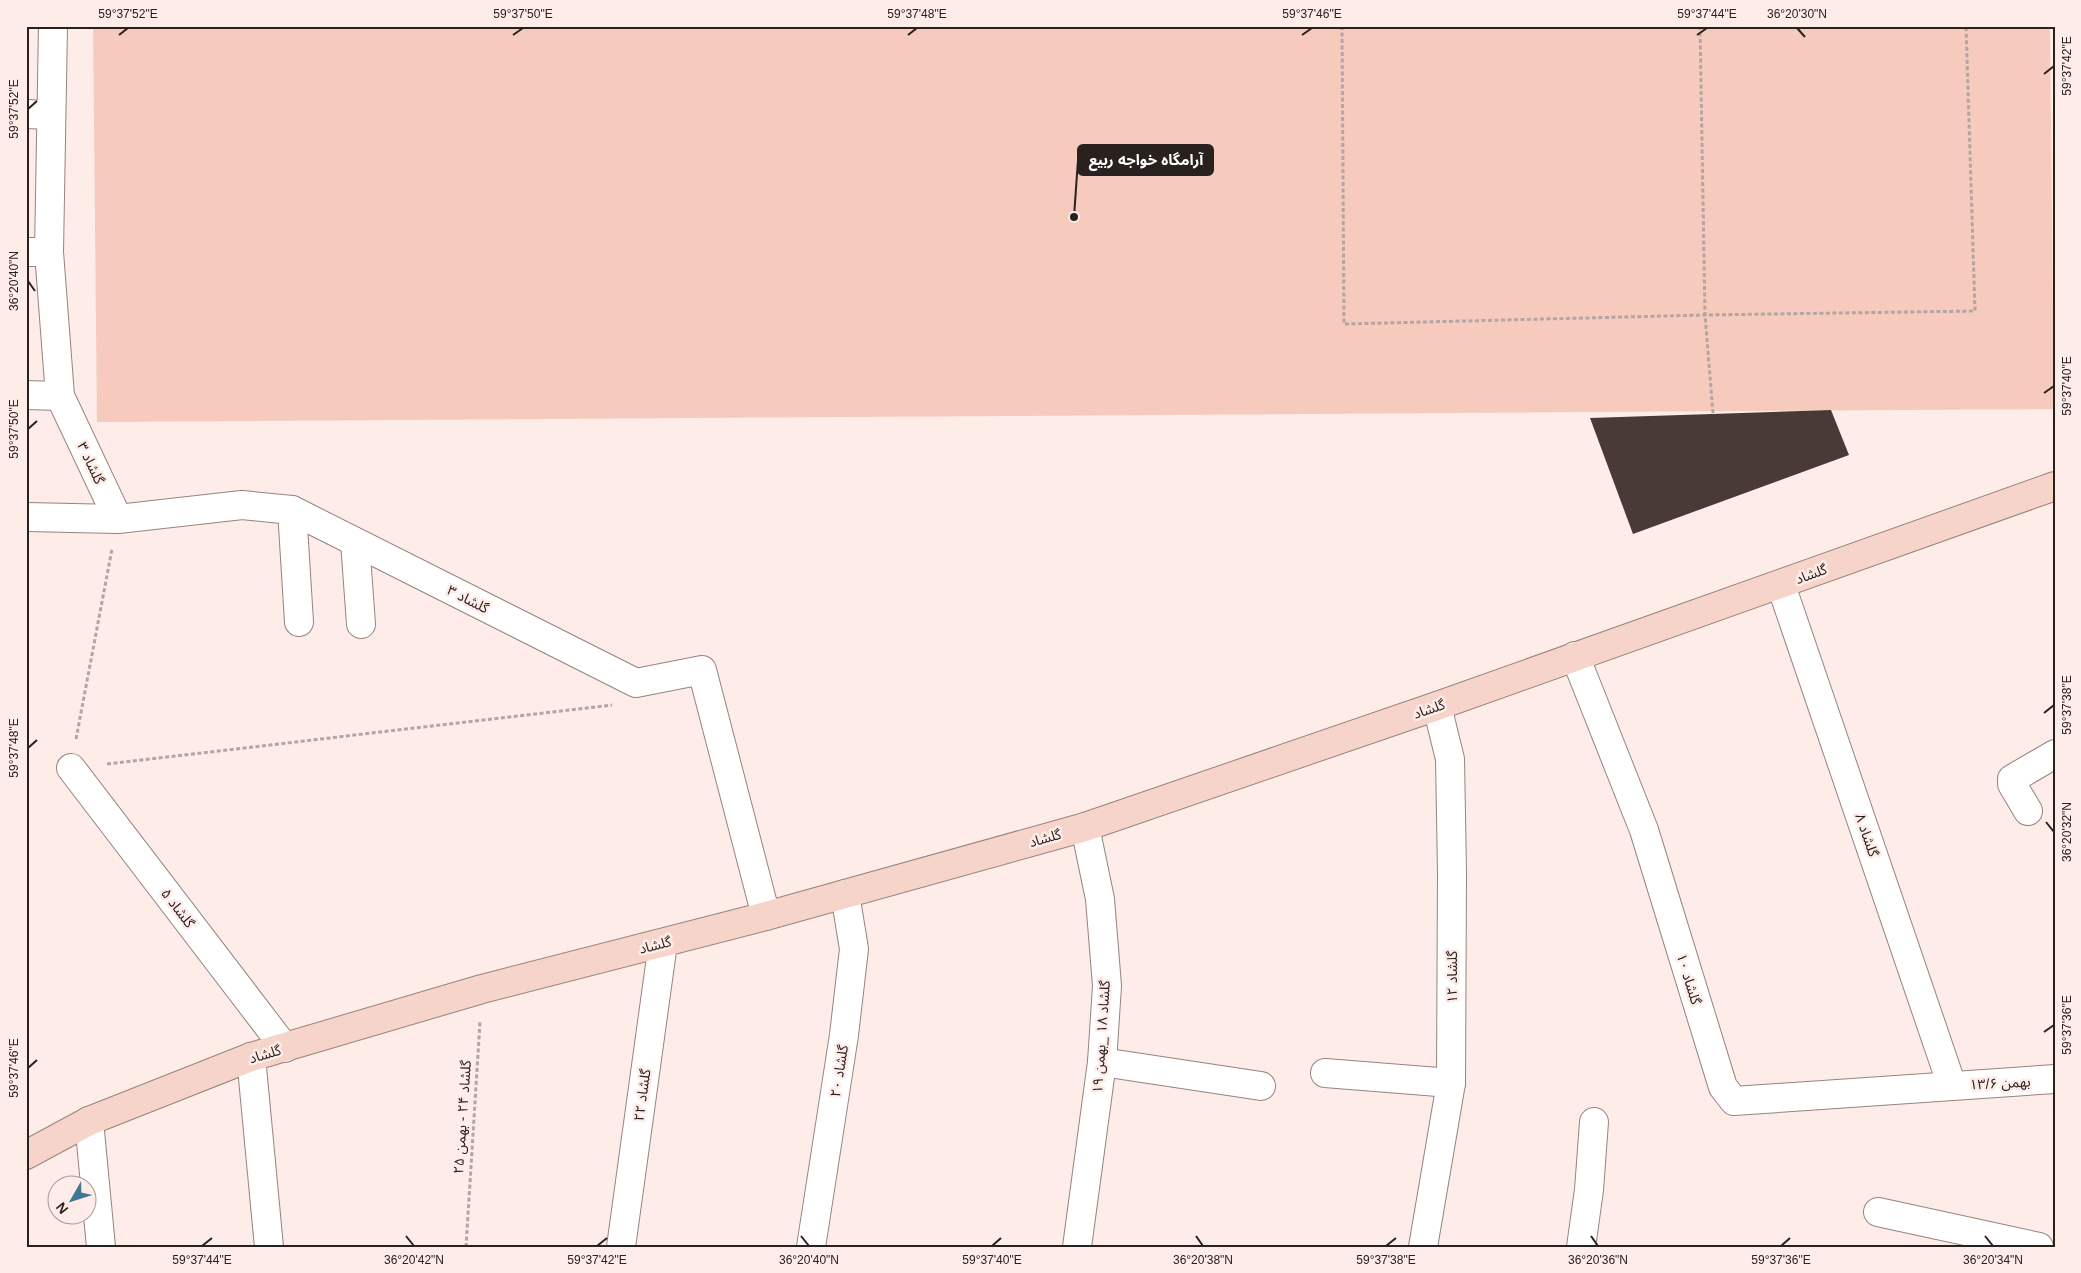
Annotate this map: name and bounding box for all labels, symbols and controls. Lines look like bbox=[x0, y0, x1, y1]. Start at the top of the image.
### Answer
text: 59°37'52"E bbox=[98, 7, 158, 21]
text: 59°37'50"E bbox=[493, 7, 553, 21]
text: 59°37'48"E bbox=[887, 7, 947, 21]
text: 59°37'46"E bbox=[1282, 7, 1342, 21]
text: 59°37'44"E bbox=[1677, 7, 1737, 21]
text: 36°20'30"N bbox=[1767, 7, 1827, 21]
text: 59°37'42"E bbox=[2060, 36, 2074, 96]
text: 59°37'52"E bbox=[7, 79, 21, 139]
callout: آرامگاه خواجه ربیع bbox=[1078, 145, 1213, 175]
text: آرامگاه خواجه ربیع bbox=[1089, 151, 1205, 171]
text: 36°20'40"N bbox=[7, 251, 21, 311]
text: 59°37'40"E bbox=[2060, 356, 2074, 416]
text: 59°37'50"E bbox=[7, 399, 21, 459]
street label: گلشاد ۳ bbox=[74, 439, 108, 487]
street label: گلشاد bbox=[1793, 561, 1829, 587]
street label: گلشاد ۳ bbox=[445, 582, 492, 616]
text: 59°37'38"E bbox=[2060, 675, 2074, 735]
street label: گلشاد bbox=[1411, 696, 1447, 722]
text: 59°37'48"E bbox=[7, 718, 21, 778]
text: 36°20'32"N bbox=[2060, 802, 2074, 862]
street label: گلشاد ۸ bbox=[1852, 811, 1882, 859]
street label: گلشاد bbox=[1027, 826, 1063, 850]
street label: گلشاد ۵ bbox=[158, 885, 198, 931]
street label: گلشاد bbox=[637, 933, 673, 957]
street label: گلشاد ۱۲ bbox=[1444, 950, 1460, 1003]
street label: گلشاد ۱۰ bbox=[1674, 952, 1704, 1007]
street label: گلشاد ۱۸ _بهمن ۱۹ bbox=[1089, 980, 1114, 1094]
text: 59°37'36"E bbox=[2060, 995, 2074, 1055]
text: 59°37'46"E bbox=[7, 1038, 21, 1098]
street label: گلشاد bbox=[247, 1042, 283, 1066]
street label: گلشاد ۲۰ bbox=[827, 1044, 851, 1098]
street label: گلشاد ۲۴ - بهمن ۲۵ bbox=[450, 1059, 475, 1175]
street label: گلشاد ۲۲ bbox=[630, 1068, 654, 1122]
street label: بهمن ۱۳/۶ bbox=[1969, 1073, 2031, 1094]
north arrow bbox=[48, 1176, 98, 1226]
text: N bbox=[52, 1199, 71, 1217]
text: 59°37'44"E bbox=[172, 1253, 232, 1267]
text: 36°20'42"N bbox=[384, 1253, 444, 1267]
text: 59°37'42"E bbox=[567, 1253, 627, 1267]
text: 36°20'40"N bbox=[779, 1253, 839, 1267]
text: 59°37'40"E bbox=[962, 1253, 1022, 1267]
text: 36°20'38"N bbox=[1173, 1253, 1233, 1267]
text: 59°37'38"E bbox=[1356, 1253, 1416, 1267]
text: 36°20'36"N bbox=[1568, 1253, 1628, 1267]
text: 59°37'36"E bbox=[1751, 1253, 1811, 1267]
text: 36°20'34"N bbox=[1963, 1253, 2023, 1267]

